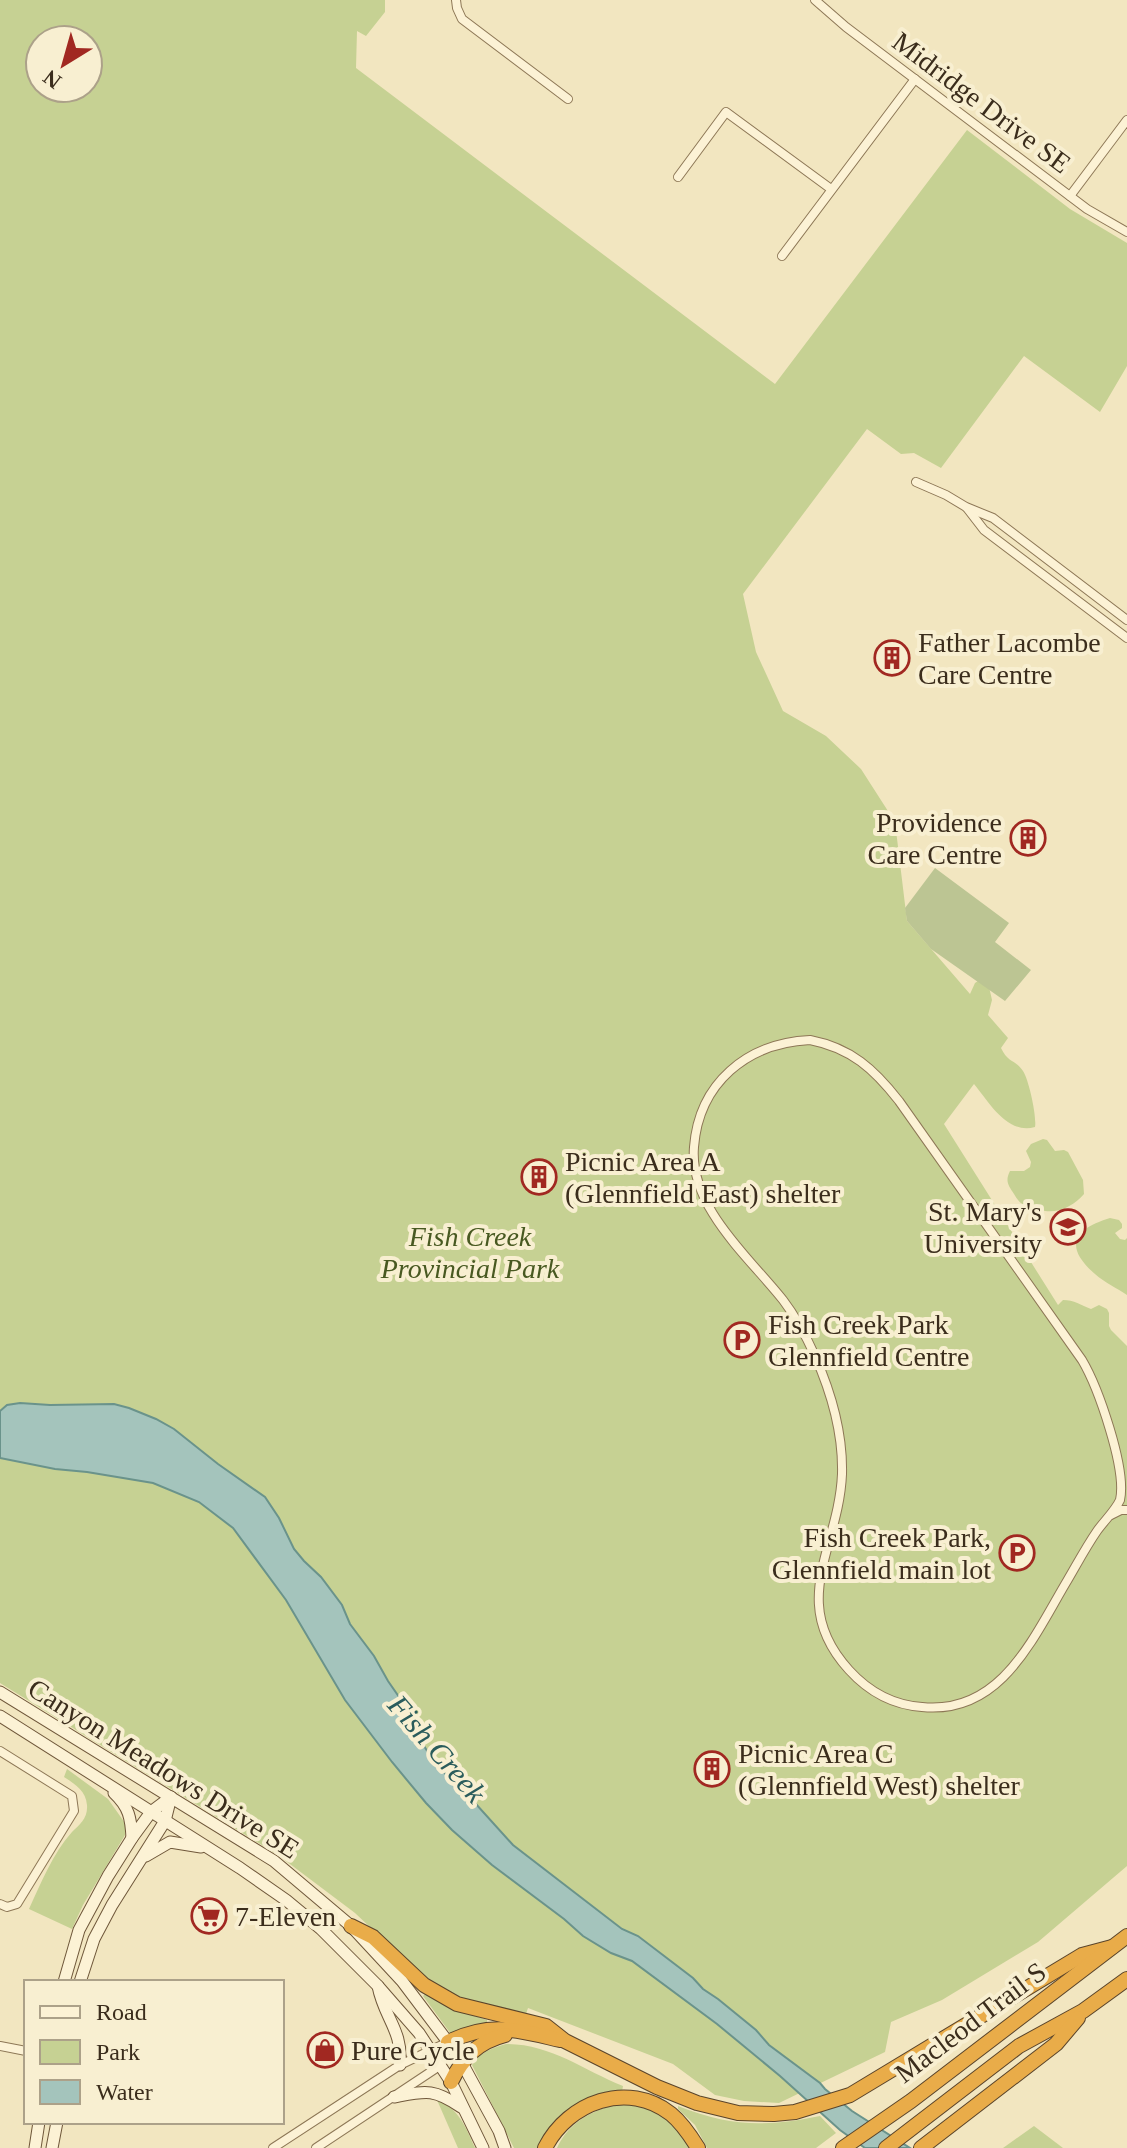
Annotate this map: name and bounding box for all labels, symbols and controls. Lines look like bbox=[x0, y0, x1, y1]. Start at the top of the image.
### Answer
north arrow bbox=[24, 24, 104, 104]
street label: Midridge Drive SE bbox=[887, 25, 1077, 179]
text: N bbox=[38, 65, 66, 94]
place label: Father Lacombe Care Centre bbox=[918, 627, 1101, 690]
building icon: Father Lacombe Care Centre bbox=[873, 639, 911, 677]
place label: Providence Care Centre bbox=[868, 807, 1002, 870]
building icon: Providence Care Centre bbox=[1009, 819, 1047, 857]
place label: Picnic Area A (Glennfield East) shelter bbox=[565, 1146, 841, 1209]
building icon: Picnic Area A (Glennfield East) shelter bbox=[520, 1158, 558, 1196]
place label: St. Mary's University bbox=[924, 1196, 1042, 1259]
school or university icon: St. Mary's University bbox=[1049, 1208, 1087, 1246]
park label: Fish Creek Provincial Park bbox=[380, 1221, 560, 1284]
place label: Fish Creek Park Glennfield Centre bbox=[768, 1309, 969, 1372]
parking icon: Fish Creek Park Glennfield Centre bbox=[723, 1321, 761, 1359]
place label: Fish Creek Park, Glennfield main lot bbox=[772, 1522, 991, 1585]
parking icon: Fish Creek Park, Glennfield main lot bbox=[998, 1534, 1036, 1572]
street label: Canyon Meadows Drive SE bbox=[23, 1672, 305, 1865]
water label: Fish Creek bbox=[381, 1688, 493, 1810]
place label: Picnic Area C (Glennfield West) shelter bbox=[738, 1738, 1020, 1801]
building icon: Picnic Area C (Glennfield West) shelter bbox=[693, 1750, 731, 1788]
supermarket icon: 7-Eleven bbox=[190, 1897, 228, 1935]
place label: 7-Eleven bbox=[235, 1901, 336, 1932]
street label: Macleod Trail S bbox=[889, 1956, 1052, 2089]
legend bbox=[24, 1980, 284, 2124]
text: Road bbox=[96, 1999, 147, 2025]
shop icon: Pure Cycle bbox=[306, 2031, 344, 2069]
place label: Pure Cycle bbox=[351, 2035, 475, 2066]
text: Park bbox=[96, 2039, 140, 2065]
text: Water bbox=[96, 2079, 153, 2105]

